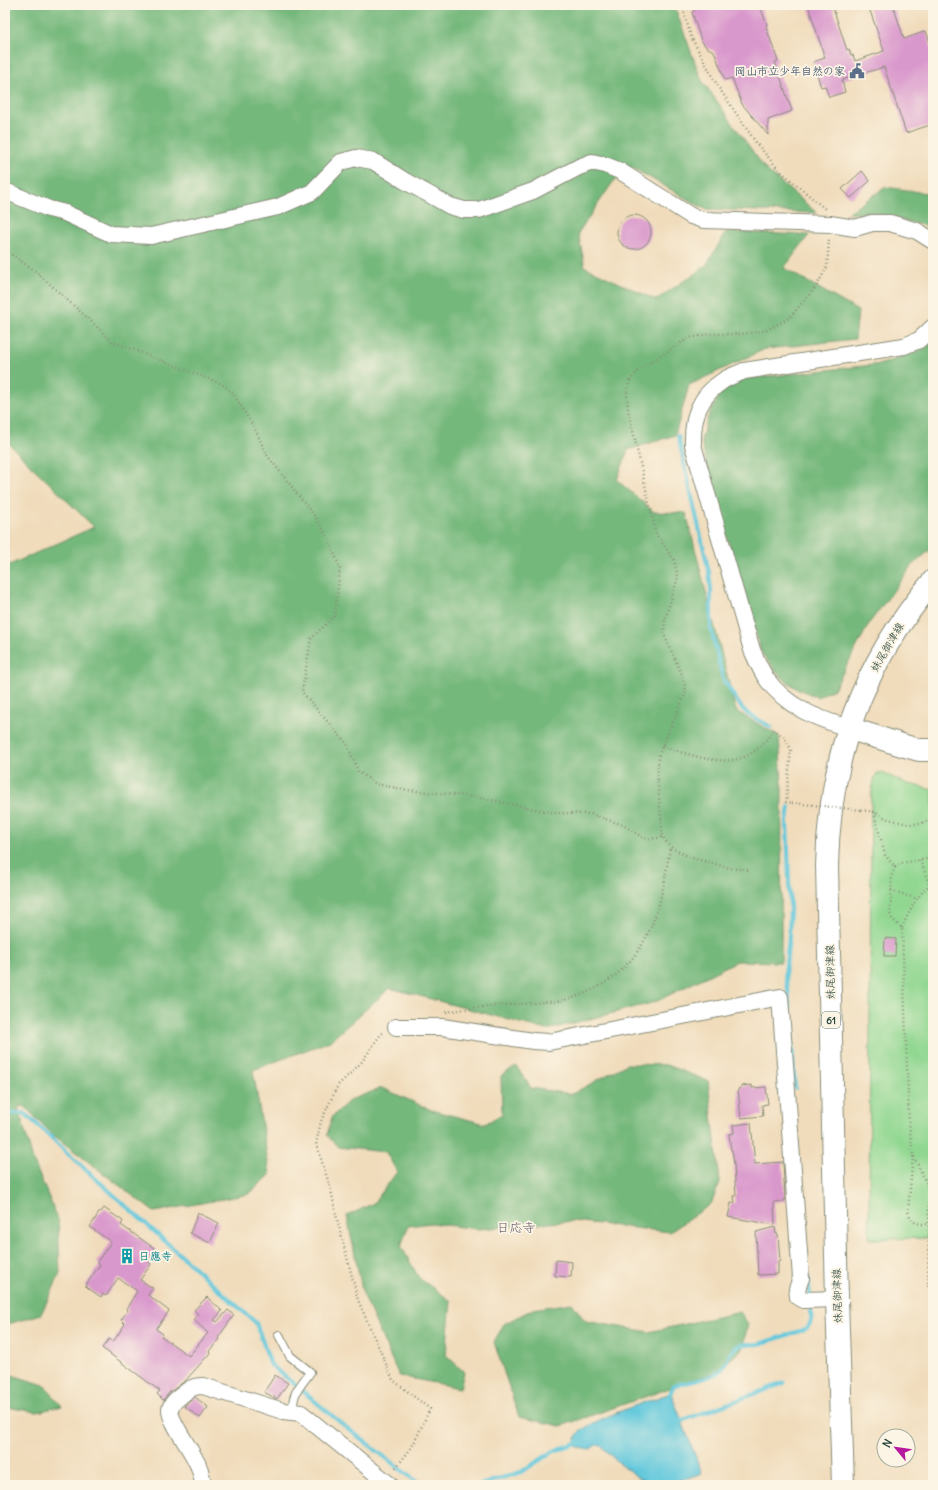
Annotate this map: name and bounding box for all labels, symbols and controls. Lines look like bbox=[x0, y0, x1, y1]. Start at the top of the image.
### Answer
public building icon: 岡山市立少年自然の家 bbox=[848, 62, 866, 80]
place label: 岡山市立少年自然の家 bbox=[735, 64, 845, 78]
street label: 妹尾御津線 bbox=[867, 620, 907, 674]
street label: 妹尾御津線 bbox=[823, 944, 837, 1000]
road number: 61 bbox=[822, 1012, 840, 1028]
district label: 日応寺 bbox=[496, 1219, 536, 1236]
building icon: 日應寺 bbox=[118, 1247, 136, 1265]
place label: 日應寺 bbox=[139, 1249, 172, 1263]
street label: 妹尾御津線 bbox=[829, 1268, 845, 1324]
north arrow bbox=[876, 1428, 916, 1468]
text: N bbox=[879, 1436, 895, 1450]

